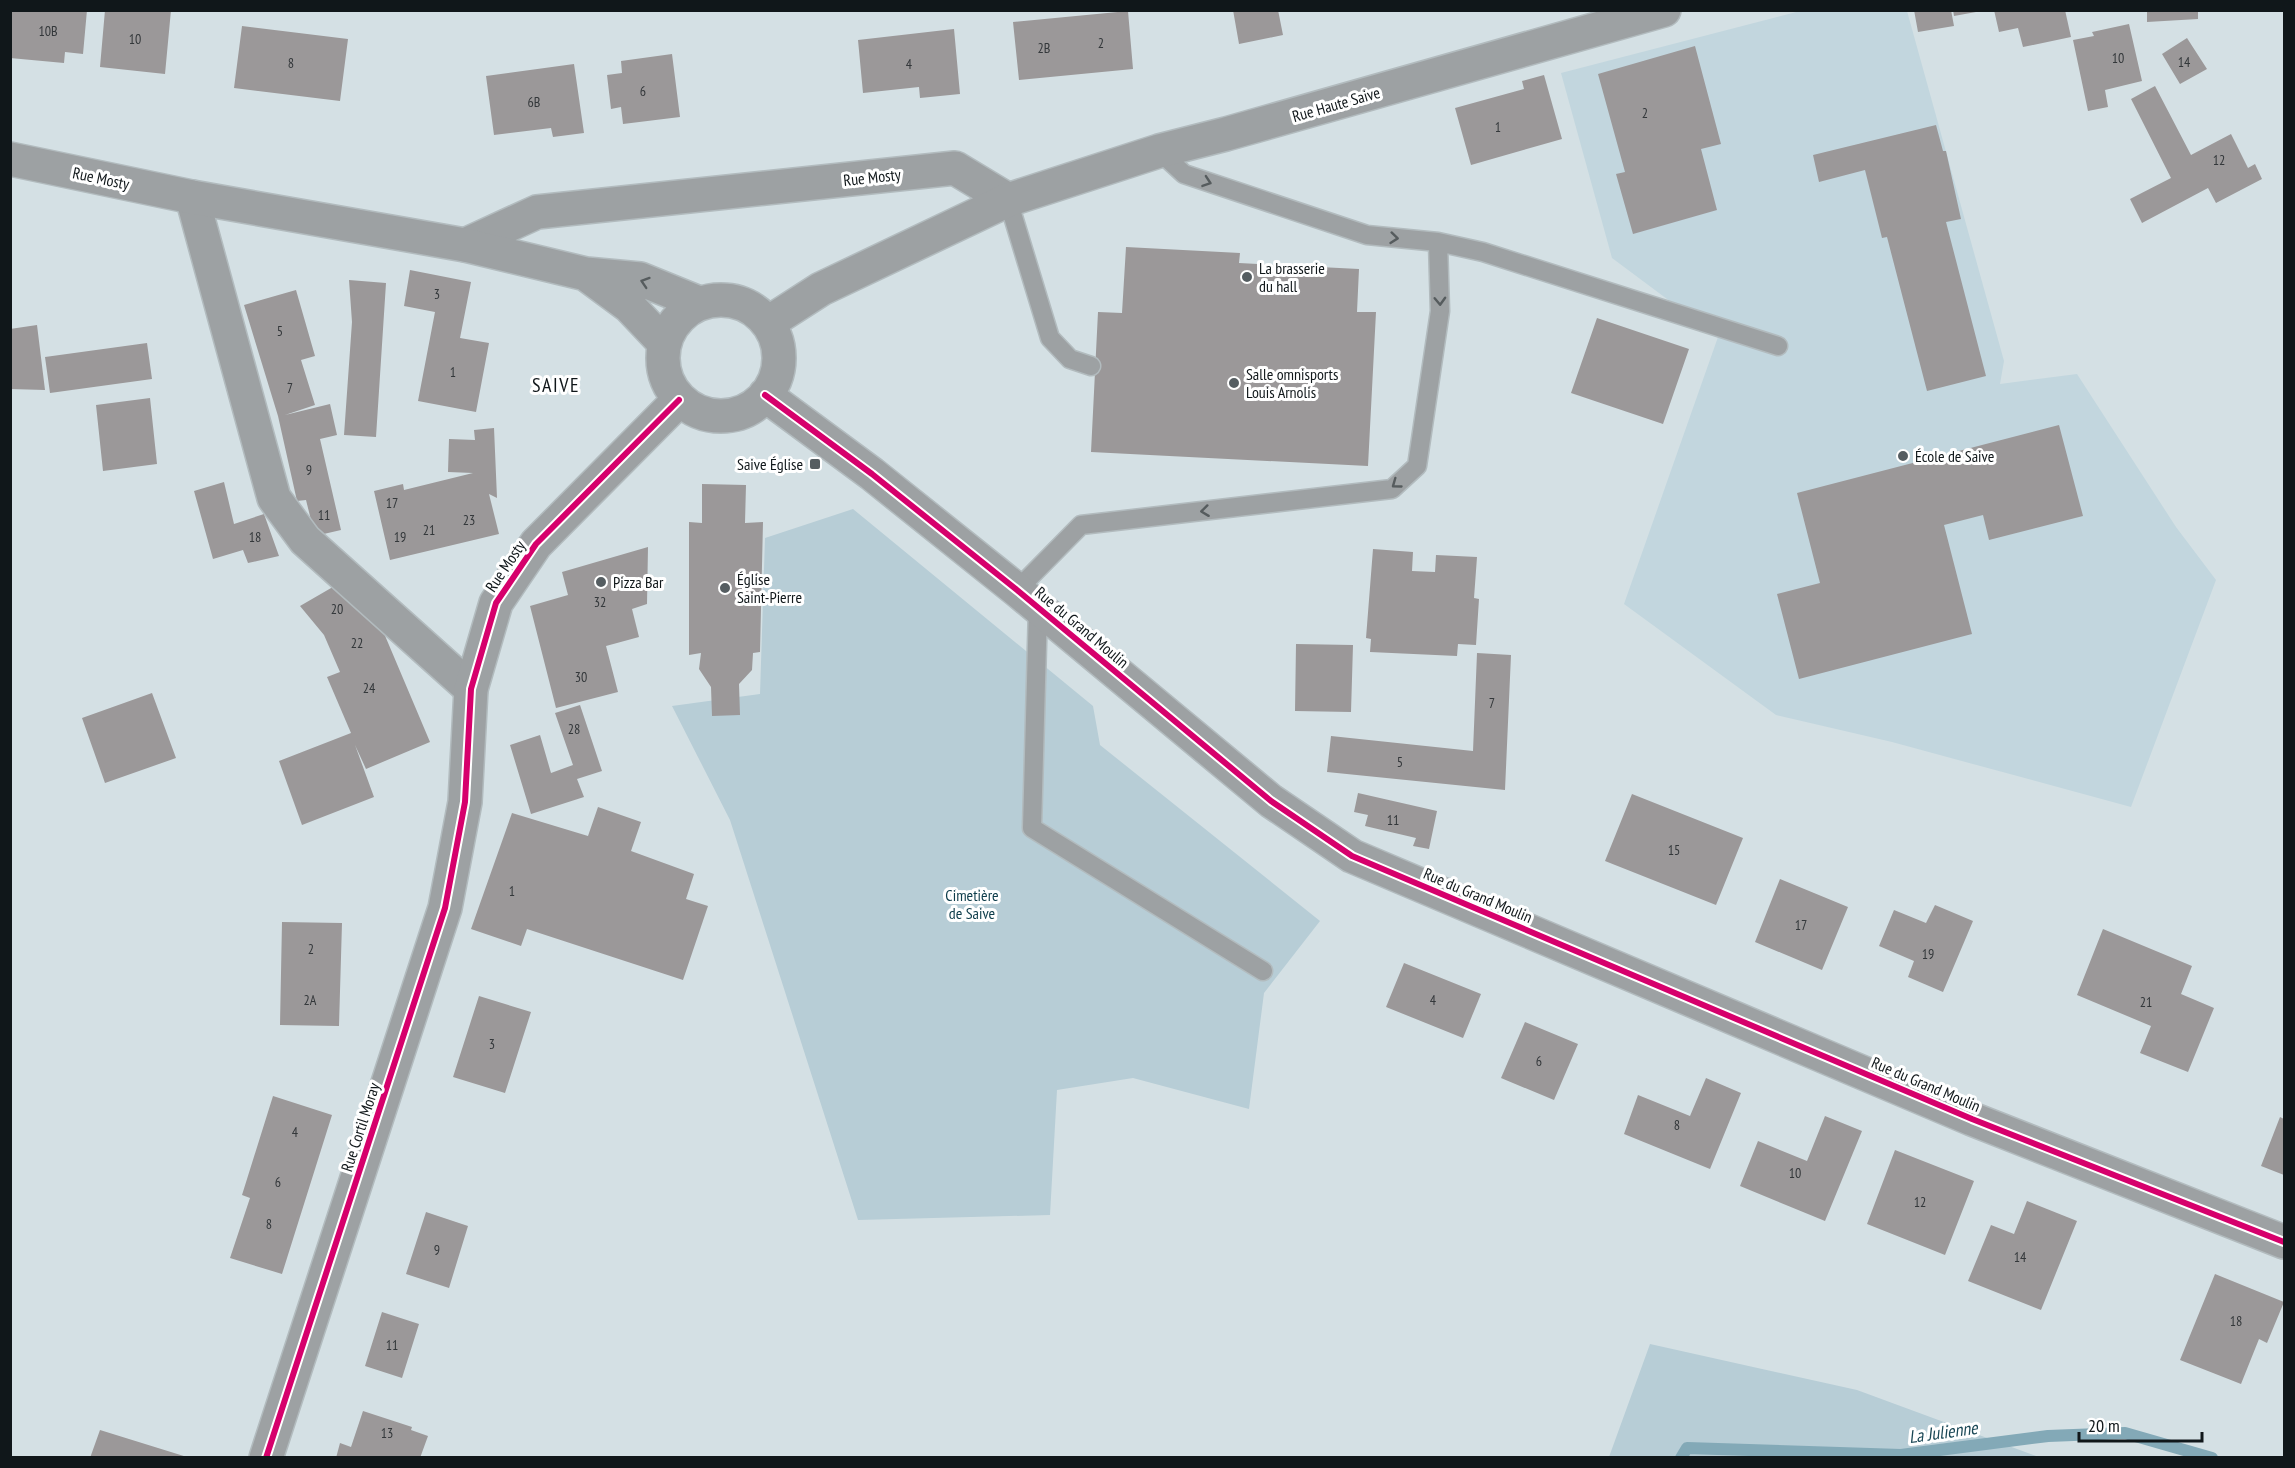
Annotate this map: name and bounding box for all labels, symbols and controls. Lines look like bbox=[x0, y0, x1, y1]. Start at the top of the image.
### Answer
house number: 10B bbox=[38, 22, 58, 40]
house number: 10 bbox=[129, 30, 141, 48]
house number: 2 bbox=[1098, 34, 1104, 52]
house number: 2B bbox=[1038, 39, 1050, 57]
house number: 10 bbox=[2112, 49, 2124, 67]
house number: 14 bbox=[2178, 53, 2191, 71]
house number: 8 bbox=[288, 54, 294, 72]
house number: 4 bbox=[906, 55, 913, 73]
house number: 6 bbox=[640, 82, 646, 100]
street label: Rue Haute Saive bbox=[1290, 82, 1382, 126]
house number: 6B bbox=[528, 93, 540, 111]
house number: 2 bbox=[1642, 104, 1648, 122]
house number: 1 bbox=[1495, 118, 1501, 136]
house number: 12 bbox=[2213, 151, 2225, 169]
street label: Rue Mosty bbox=[71, 162, 131, 194]
street label: Rue Mosty bbox=[842, 164, 902, 190]
one-way arrow bbox=[1201, 174, 1212, 187]
one-way arrow bbox=[1389, 231, 1398, 243]
place label: La brasserie du hall bbox=[1259, 258, 1325, 296]
marker: La brasserie du hall bbox=[1240, 270, 1254, 284]
one-way arrow bbox=[640, 277, 650, 289]
house number: 3 bbox=[434, 285, 440, 303]
one-way arrow bbox=[1433, 296, 1446, 305]
house number: 5 bbox=[277, 322, 283, 340]
house number: 1 bbox=[450, 363, 456, 381]
place label: Salle omnisports Louis Arnolis bbox=[1246, 364, 1338, 402]
district label: SAIVE bbox=[532, 372, 580, 398]
marker: Salle omnisports Louis Arnolis bbox=[1227, 376, 1241, 390]
house number: 7 bbox=[287, 379, 293, 397]
place label: École de Saive bbox=[1915, 446, 1994, 466]
marker: École de Saive bbox=[1896, 449, 1910, 463]
place label: Saive Église bbox=[737, 454, 803, 474]
marker: Saive Église bbox=[808, 457, 822, 471]
house number: 9 bbox=[306, 461, 312, 479]
one-way arrow bbox=[1392, 477, 1403, 488]
house number: 17 bbox=[386, 494, 398, 512]
one-way arrow bbox=[1200, 504, 1209, 517]
house number: 11 bbox=[318, 506, 330, 524]
house number: 23 bbox=[463, 511, 475, 529]
house number: 21 bbox=[423, 521, 435, 539]
house number: 18 bbox=[249, 528, 261, 546]
house number: 19 bbox=[394, 528, 406, 546]
street label: Rue Mosty bbox=[481, 537, 529, 595]
place label: Église Saint-Pierre bbox=[737, 569, 802, 607]
place label: Pizza Bar bbox=[613, 572, 664, 592]
marker: Pizza Bar bbox=[594, 575, 608, 589]
marker: Église Saint-Pierre bbox=[718, 581, 732, 595]
street label: Rue du Grand Moulin bbox=[1031, 582, 1133, 672]
house number: 32 bbox=[594, 593, 606, 611]
house number: 20 bbox=[331, 600, 343, 618]
house number: 22 bbox=[351, 634, 363, 652]
house number: 30 bbox=[575, 668, 587, 686]
house number: 24 bbox=[363, 679, 376, 697]
house number: 7 bbox=[1489, 694, 1495, 712]
house number: 28 bbox=[568, 720, 580, 738]
house number: 5 bbox=[1397, 753, 1403, 771]
house number: 11 bbox=[1387, 811, 1399, 829]
house number: 15 bbox=[1668, 841, 1680, 859]
street label: Rue du Grand Moulin bbox=[1421, 863, 1535, 927]
house number: 1 bbox=[509, 882, 515, 900]
park label: Cimetière de Saive bbox=[945, 885, 999, 923]
house number: 17 bbox=[1795, 916, 1807, 934]
house number: 2 bbox=[308, 940, 314, 958]
house number: 19 bbox=[1922, 945, 1934, 963]
house number: 2A bbox=[304, 991, 317, 1009]
house number: 4 bbox=[1430, 991, 1437, 1009]
house number: 21 bbox=[2140, 993, 2152, 1011]
house number: 3 bbox=[489, 1035, 495, 1053]
house number: 6 bbox=[1536, 1052, 1542, 1070]
street label: Rue du Grand Moulin bbox=[1869, 1052, 1983, 1116]
street label: Rue Cortil Moray bbox=[336, 1080, 384, 1174]
house number: 8 bbox=[1674, 1116, 1680, 1134]
house number: 4 bbox=[292, 1123, 299, 1141]
house number: 10 bbox=[1789, 1164, 1801, 1182]
house number: 6 bbox=[275, 1173, 281, 1191]
house number: 12 bbox=[1914, 1193, 1926, 1211]
house number: 8 bbox=[266, 1215, 272, 1233]
house number: 9 bbox=[434, 1241, 440, 1259]
house number: 14 bbox=[2014, 1248, 2027, 1266]
house number: 18 bbox=[2230, 1312, 2242, 1330]
house number: 11 bbox=[386, 1336, 398, 1354]
scale bar bbox=[2079, 1405, 2202, 1443]
text: 20 m bbox=[2088, 1414, 2120, 1437]
water label: La Julienne bbox=[1907, 1416, 1980, 1448]
house number: 13 bbox=[381, 1424, 393, 1442]

